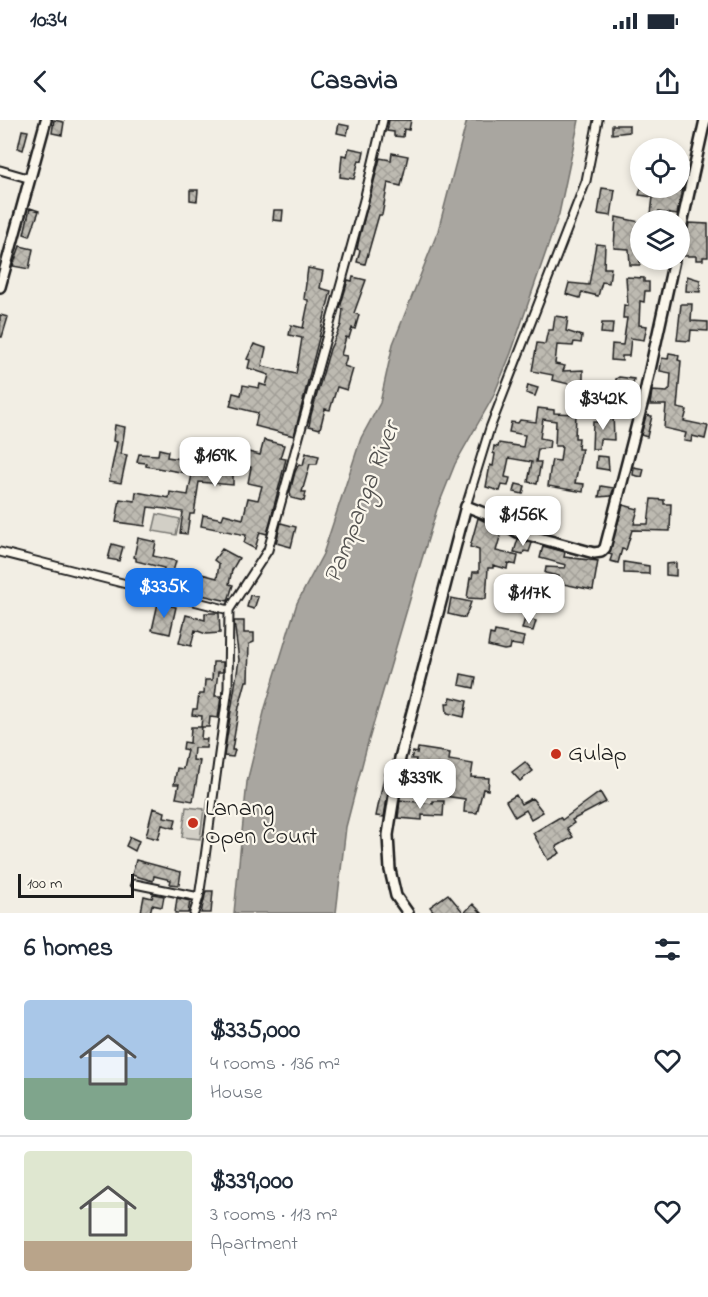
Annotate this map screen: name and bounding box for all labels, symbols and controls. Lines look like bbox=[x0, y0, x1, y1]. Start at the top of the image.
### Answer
text: 10:34 bbox=[30, 5, 67, 37]
text: Casavia bbox=[310, 62, 398, 101]
icon: back bbox=[24, 65, 57, 98]
icon: share bbox=[651, 65, 684, 98]
map controls bbox=[630, 138, 690, 270]
button: locate bbox=[630, 138, 690, 198]
button: layers bbox=[630, 210, 690, 270]
pin: $342K bbox=[561, 380, 645, 431]
text: $342K bbox=[579, 385, 627, 414]
water label: Pampanga River bbox=[315, 414, 412, 589]
pin: $169K bbox=[173, 437, 257, 488]
text: $169K bbox=[194, 442, 236, 471]
pin: $156K bbox=[481, 496, 565, 547]
text: $156K bbox=[499, 501, 547, 530]
pin: $335K bbox=[122, 568, 206, 619]
text: $335K bbox=[139, 573, 189, 602]
pin: $117K bbox=[487, 574, 571, 625]
text: $117K bbox=[508, 579, 550, 608]
place label: Gulap bbox=[568, 737, 627, 772]
marker: Gulap bbox=[549, 747, 563, 761]
pin: $339K bbox=[378, 759, 462, 810]
text: $339K bbox=[398, 764, 442, 793]
place label: Lanang Open Court bbox=[205, 792, 317, 855]
marker: Lanang Open Court bbox=[186, 816, 200, 830]
scale bar bbox=[18, 871, 134, 898]
text: 100 m bbox=[27, 872, 62, 896]
text: 6 homes bbox=[24, 930, 113, 968]
icon: filters bbox=[651, 933, 684, 966]
text: $335,000 bbox=[210, 1012, 300, 1050]
icon: home bbox=[72, 1024, 144, 1096]
icon: heart bbox=[651, 1044, 684, 1077]
text: 4 rooms · 136 m² bbox=[210, 1050, 340, 1079]
text: House bbox=[210, 1079, 263, 1108]
text: $339,000 bbox=[210, 1163, 293, 1201]
icon: home bbox=[72, 1175, 144, 1247]
icon: heart bbox=[651, 1195, 684, 1228]
text: 3 rooms · 113 m² bbox=[210, 1201, 338, 1230]
text: Apartment bbox=[210, 1230, 298, 1259]

